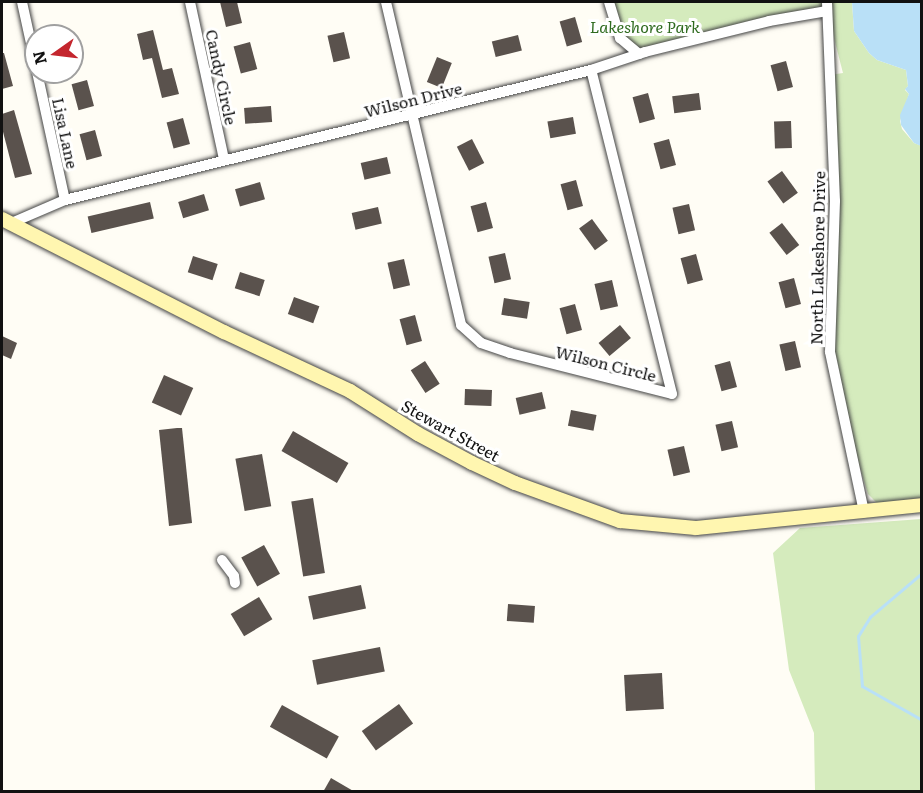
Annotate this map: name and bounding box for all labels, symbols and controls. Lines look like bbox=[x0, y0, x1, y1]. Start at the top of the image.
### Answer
park label: Lakeshore Park bbox=[590, 16, 700, 36]
north arrow bbox=[24, 24, 84, 84]
street label: Candy Circle bbox=[203, 28, 241, 126]
text: N bbox=[25, 48, 52, 67]
street label: Wilson Drive bbox=[362, 78, 464, 120]
street label: Lisa Lane bbox=[49, 96, 83, 170]
street label: North Lakeshore Drive bbox=[806, 171, 828, 345]
street label: Wilson Circle bbox=[554, 341, 658, 385]
street label: Stewart Street bbox=[399, 395, 503, 465]

